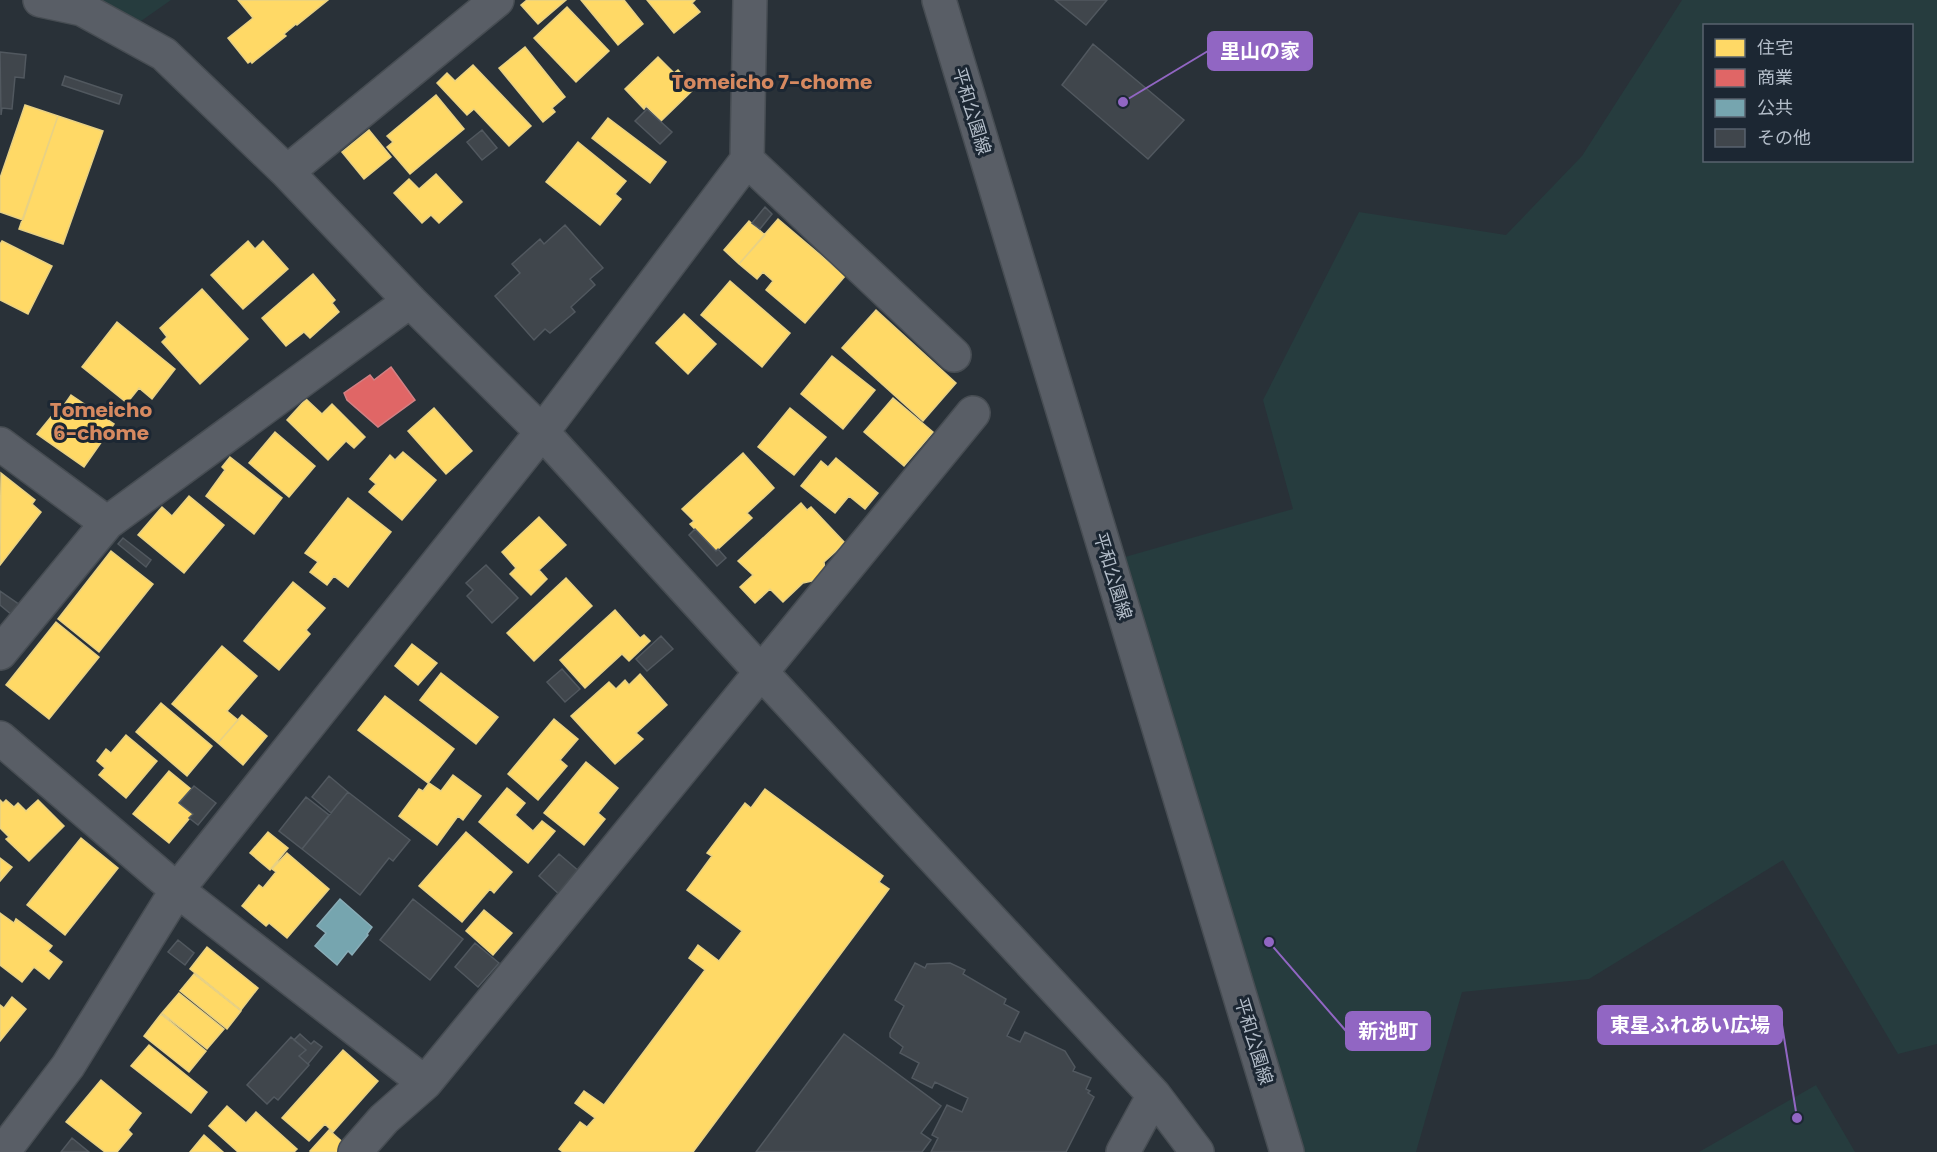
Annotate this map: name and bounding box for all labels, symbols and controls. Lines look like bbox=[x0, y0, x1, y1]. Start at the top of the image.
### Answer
legend bbox=[1703, 24, 1913, 162]
callout: 里山の家 bbox=[1208, 32, 1312, 70]
text: 住宅 bbox=[1757, 35, 1793, 60]
text: 里山の家 bbox=[1220, 37, 1300, 65]
street label: 平和公園線 bbox=[947, 64, 997, 158]
text: 商業 bbox=[1757, 65, 1793, 90]
district label: Tomeicho 7-chome bbox=[672, 68, 872, 96]
text: 公共 bbox=[1757, 95, 1793, 120]
text: その他 bbox=[1757, 125, 1811, 150]
district label: Tomeicho 6-chome bbox=[50, 396, 152, 447]
street label: 平和公園線 bbox=[1088, 529, 1138, 623]
street label: 平和公園線 bbox=[1229, 994, 1279, 1088]
callout: 東星ふれあい広場 bbox=[1598, 1006, 1782, 1044]
text: 東星ふれあい広場 bbox=[1610, 1011, 1770, 1039]
callout: 新池町 bbox=[1346, 1012, 1430, 1050]
text: 新池町 bbox=[1358, 1017, 1418, 1045]

